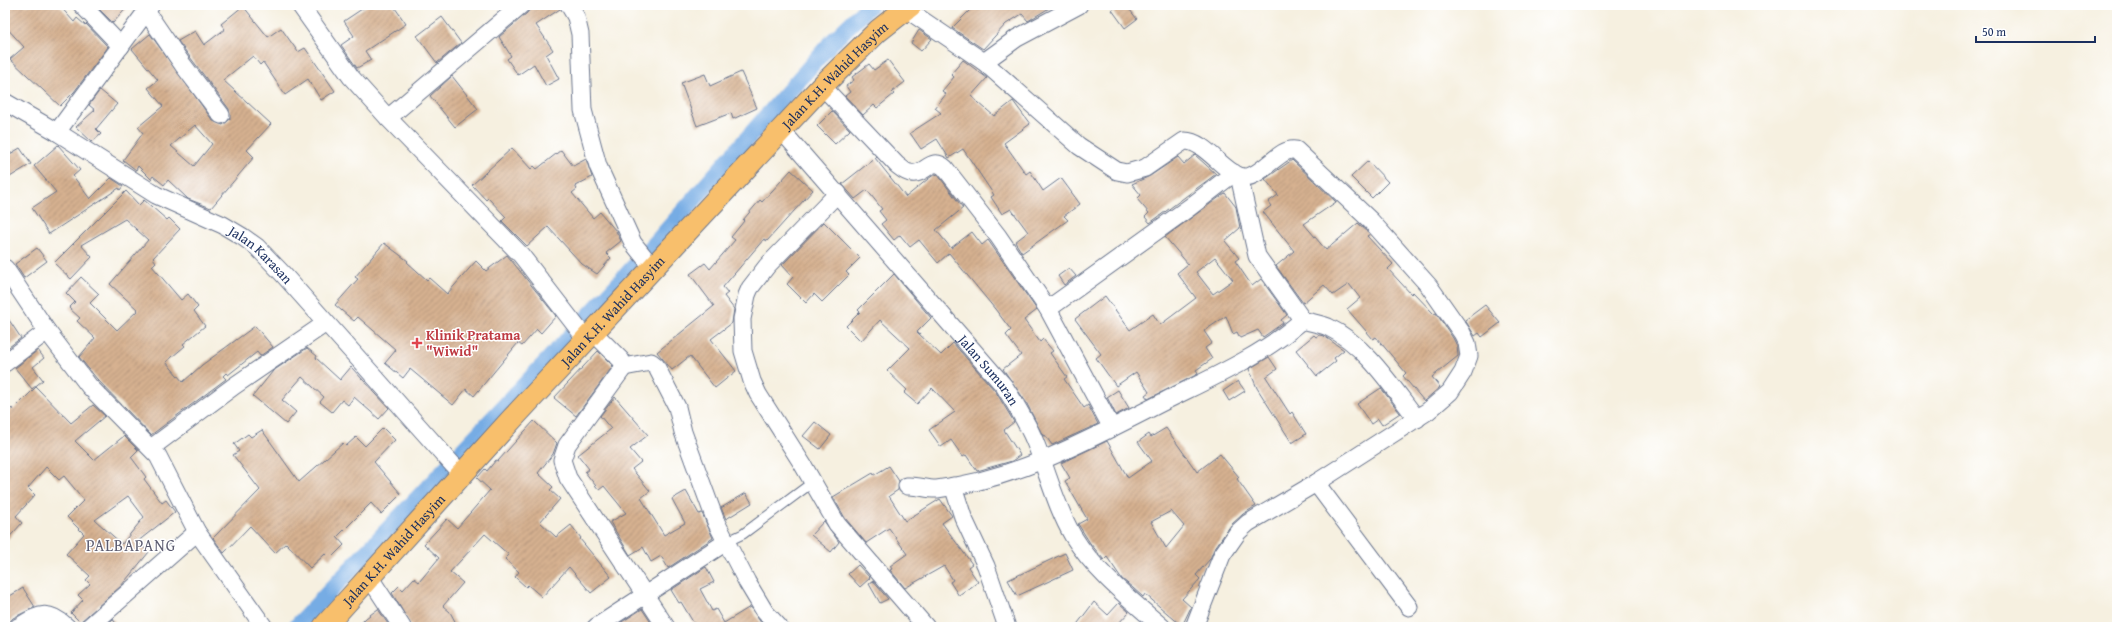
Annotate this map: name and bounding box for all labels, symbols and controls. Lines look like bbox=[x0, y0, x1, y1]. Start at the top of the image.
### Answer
street label: Jalan K.H. Wahid Hasyim bbox=[776, 16, 893, 135]
scale bar bbox=[1976, 18, 2095, 44]
text: 50 m bbox=[1982, 23, 2006, 40]
street label: Jalan Karasan bbox=[223, 220, 297, 288]
street label: Jalan K.H. Wahid Hasyim bbox=[555, 251, 670, 372]
place label: Klinik Pratama "Wiwid" bbox=[426, 325, 521, 361]
street label: Jalan Sumuran bbox=[952, 329, 1024, 409]
marker: Klinik Pratama "Wiwid" bbox=[411, 337, 423, 349]
street label: Jalan K.H. Wahid Hasyim bbox=[337, 489, 450, 612]
district label: PALBAPANG bbox=[86, 533, 176, 557]

